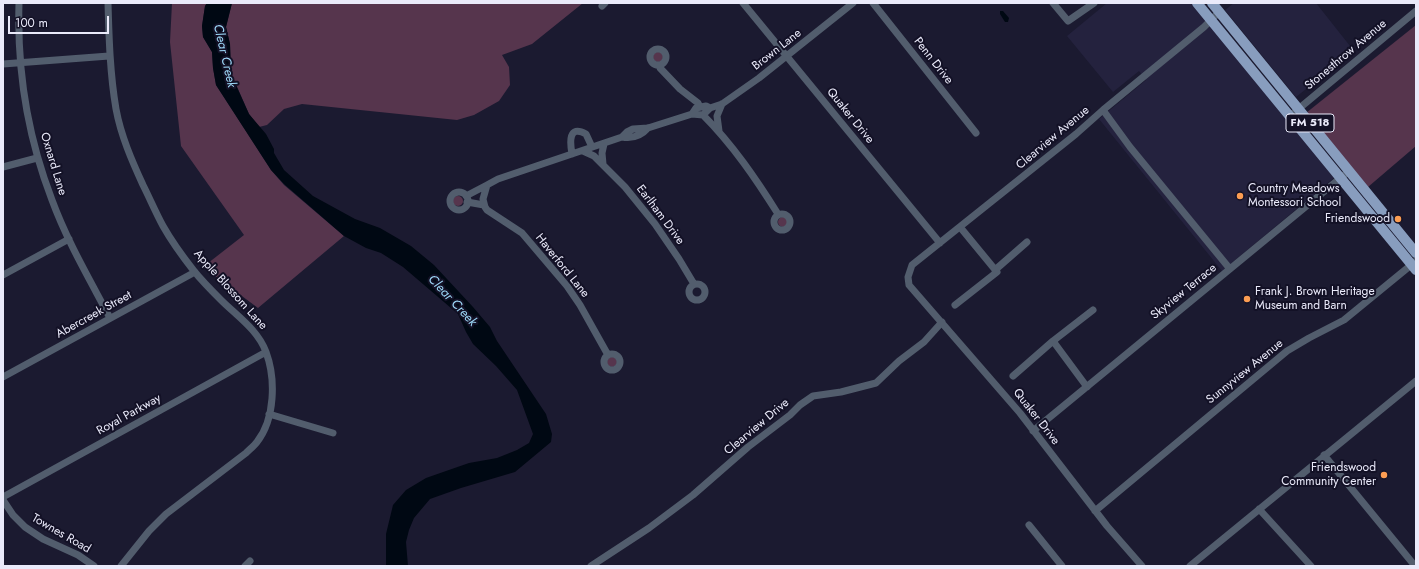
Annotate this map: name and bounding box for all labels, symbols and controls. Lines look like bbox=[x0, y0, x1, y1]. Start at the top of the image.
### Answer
scale bar bbox=[10, 8, 111, 34]
text: 100 m bbox=[15, 14, 48, 32]
street label: Stonesthrow Avenue bbox=[1302, 17, 1390, 93]
water label: Clear Creek bbox=[209, 23, 239, 89]
street label: Brown Lane bbox=[749, 26, 805, 74]
street label: Penn Drive bbox=[910, 35, 956, 87]
street label: Quaker Drive bbox=[823, 85, 877, 147]
street label: Clearview Avenue bbox=[1014, 103, 1092, 173]
road number: FM 518 bbox=[1286, 114, 1334, 132]
street label: Oxnard Lane bbox=[37, 131, 69, 197]
street label: Earlham Drive bbox=[633, 182, 687, 248]
place label: Country Meadows Montessori School bbox=[1248, 182, 1341, 210]
marker: Country Meadows Montessori School bbox=[1235, 191, 1245, 201]
place label: Friendswood bbox=[1325, 212, 1390, 226]
marker: Friendswood bbox=[1393, 214, 1403, 224]
street label: Haverford Lane bbox=[532, 231, 592, 301]
street label: Apple Blossom Lane bbox=[190, 247, 270, 333]
street label: Skyview Terrace bbox=[1148, 261, 1220, 323]
water label: Clear Creek bbox=[424, 272, 480, 330]
place label: Frank J. Brown Heritage Museum and Barn bbox=[1255, 285, 1375, 313]
street label: Abercreek Street bbox=[54, 288, 134, 342]
marker: Frank J. Brown Heritage Museum and Barn bbox=[1242, 294, 1252, 304]
street label: Sunnyview Avenue bbox=[1204, 337, 1286, 407]
street label: Quaker Drive bbox=[1010, 386, 1062, 448]
street label: Royal Parkway bbox=[94, 391, 164, 439]
street label: Clearview Drive bbox=[722, 396, 792, 458]
place label: Friendswood Community Center bbox=[1281, 461, 1376, 489]
marker: Friendswood Community Center bbox=[1379, 470, 1389, 480]
street label: Townes Road bbox=[29, 511, 93, 557]

